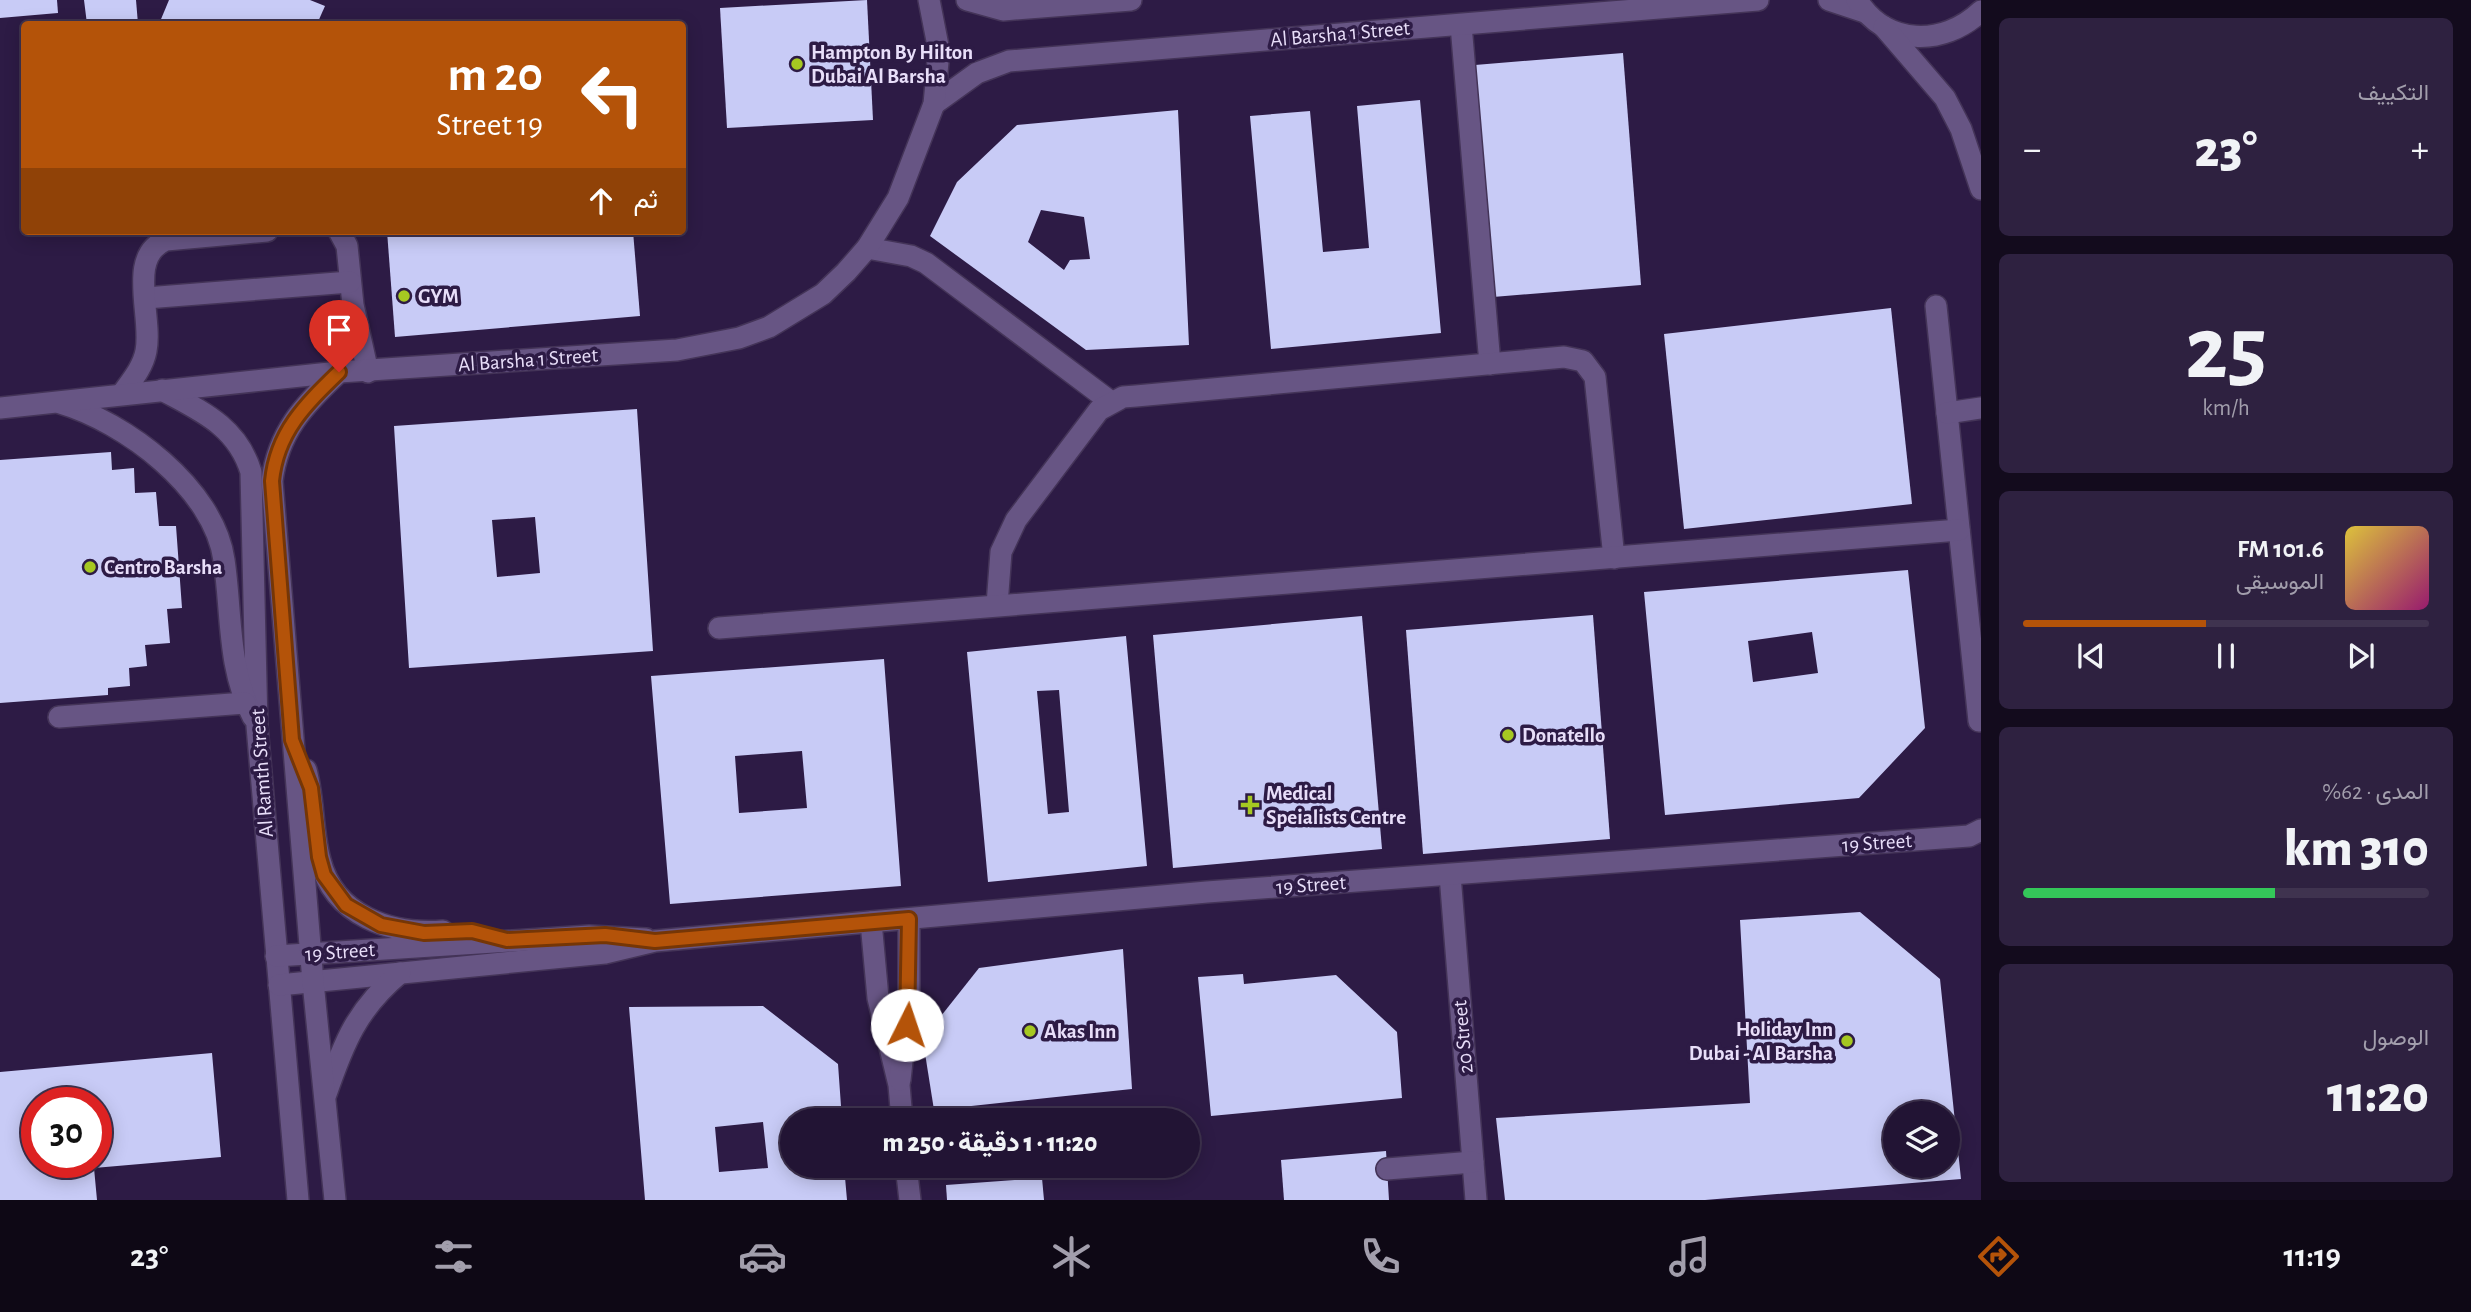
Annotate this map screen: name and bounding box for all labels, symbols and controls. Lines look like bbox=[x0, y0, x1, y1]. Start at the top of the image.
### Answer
street label: Al Barsha 1 Street bbox=[1269, 17, 1411, 51]
place label: Hampton By Hilton Dubai Al Barsha bbox=[811, 42, 973, 87]
icon: left bbox=[567, 49, 658, 140]
text: 20 m bbox=[447, 51, 543, 100]
marker: Hampton By Hilton Dubai Al Barsha bbox=[789, 56, 805, 72]
text: التكييف bbox=[2358, 82, 2429, 105]
text: 19 Street bbox=[436, 109, 543, 141]
text: 23° bbox=[2195, 124, 2257, 176]
text: − bbox=[2023, 131, 2041, 169]
text: + bbox=[2411, 131, 2429, 169]
icon: ahead bbox=[582, 182, 620, 220]
text: ثم bbox=[634, 187, 658, 213]
place label: GYM bbox=[418, 286, 459, 307]
marker: GYM bbox=[396, 288, 412, 304]
pin bbox=[309, 300, 369, 372]
text: 25 bbox=[2185, 304, 2267, 395]
icon: arrive bbox=[320, 311, 358, 349]
street label: Al Barsha 1 Street bbox=[457, 345, 599, 375]
text: km/h bbox=[2202, 397, 2250, 420]
text: 101.6 FM bbox=[2237, 536, 2324, 562]
place label: Centro Barsha bbox=[104, 557, 222, 578]
marker: Centro Barsha bbox=[82, 559, 98, 575]
text: الموسيقى bbox=[2236, 571, 2324, 594]
icon: previous bbox=[2072, 637, 2110, 675]
icon: pause bbox=[2207, 637, 2245, 675]
icon: next bbox=[2342, 637, 2380, 675]
street label: Al Ramth Street bbox=[247, 708, 277, 838]
place label: Donatello bbox=[1522, 725, 1605, 746]
marker: Donatello bbox=[1500, 727, 1516, 743]
text: المدى · 62% bbox=[2322, 781, 2429, 804]
place label: Medical Speialists Centre bbox=[1266, 783, 1406, 828]
marker: Medical Speialists Centre bbox=[1240, 795, 1260, 815]
text: 310 km bbox=[2284, 823, 2429, 875]
street label: 19 Street bbox=[1841, 830, 1913, 856]
street label: 19 Street bbox=[1275, 872, 1347, 898]
street label: 19 Street bbox=[304, 939, 376, 965]
position arrow bbox=[870, 988, 944, 1062]
street label: 20 Street bbox=[1449, 999, 1477, 1075]
place label: Holiday Inn Dubai - Al Barsha bbox=[1689, 1019, 1833, 1064]
place label: Akas Inn bbox=[1044, 1021, 1116, 1042]
marker: Akas Inn bbox=[1022, 1023, 1038, 1039]
text: الوصول bbox=[2363, 1027, 2429, 1050]
marker: Holiday Inn Dubai - Al Barsha bbox=[1839, 1033, 1855, 1049]
text: 11:20 bbox=[2327, 1069, 2429, 1121]
speed limit sign: 30 bbox=[21, 1087, 112, 1178]
map controls bbox=[1883, 1101, 1960, 1178]
button: layers bbox=[1883, 1101, 1960, 1178]
text: 11:20 · 1 دقيقة · 250 m bbox=[882, 1130, 1098, 1156]
icon: filters bbox=[429, 1232, 478, 1281]
icon: car bbox=[738, 1232, 787, 1281]
icon: climate bbox=[1047, 1232, 1096, 1281]
icon: phone bbox=[1356, 1232, 1405, 1281]
icon: music bbox=[1665, 1232, 1714, 1281]
icon: directions bbox=[1974, 1232, 2023, 1281]
text: 23° bbox=[130, 1240, 168, 1272]
text: 11:19 bbox=[2284, 1240, 2341, 1272]

